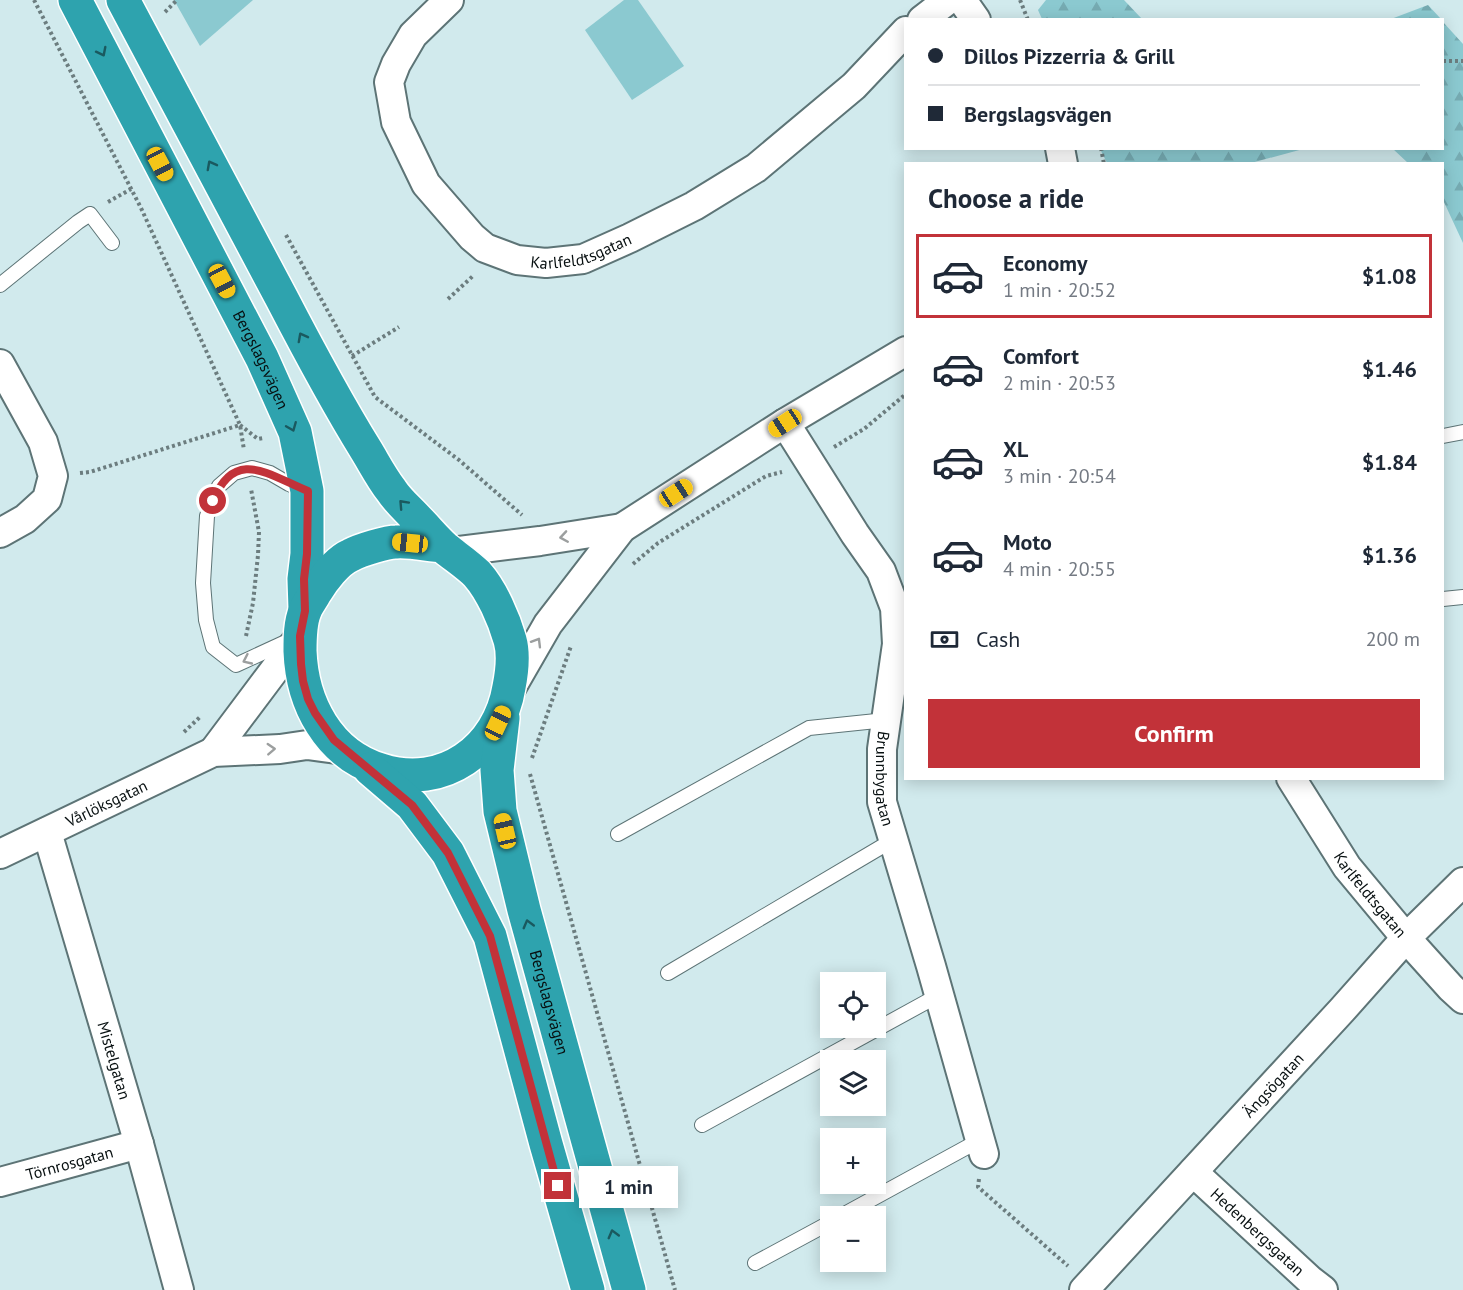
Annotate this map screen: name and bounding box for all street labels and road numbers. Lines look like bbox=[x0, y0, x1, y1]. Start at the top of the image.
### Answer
street label: Karlfeldtsgatan bbox=[530, 229, 634, 273]
street label: Bergslagsvägen bbox=[229, 307, 293, 412]
street label: Brunnbygatan bbox=[872, 730, 899, 828]
street label: Vårlöksgatan bbox=[61, 775, 150, 832]
street label: Karlfeldtsgatan bbox=[1330, 848, 1411, 941]
street label: Bergslagsvägen bbox=[526, 948, 573, 1057]
street label: Mistelgatan bbox=[93, 1019, 135, 1102]
street label: Ängsögatan bbox=[1238, 1048, 1308, 1121]
street label: Törnrosgatan bbox=[24, 1142, 115, 1184]
street label: Hedenbergsgatan bbox=[1207, 1183, 1309, 1280]

